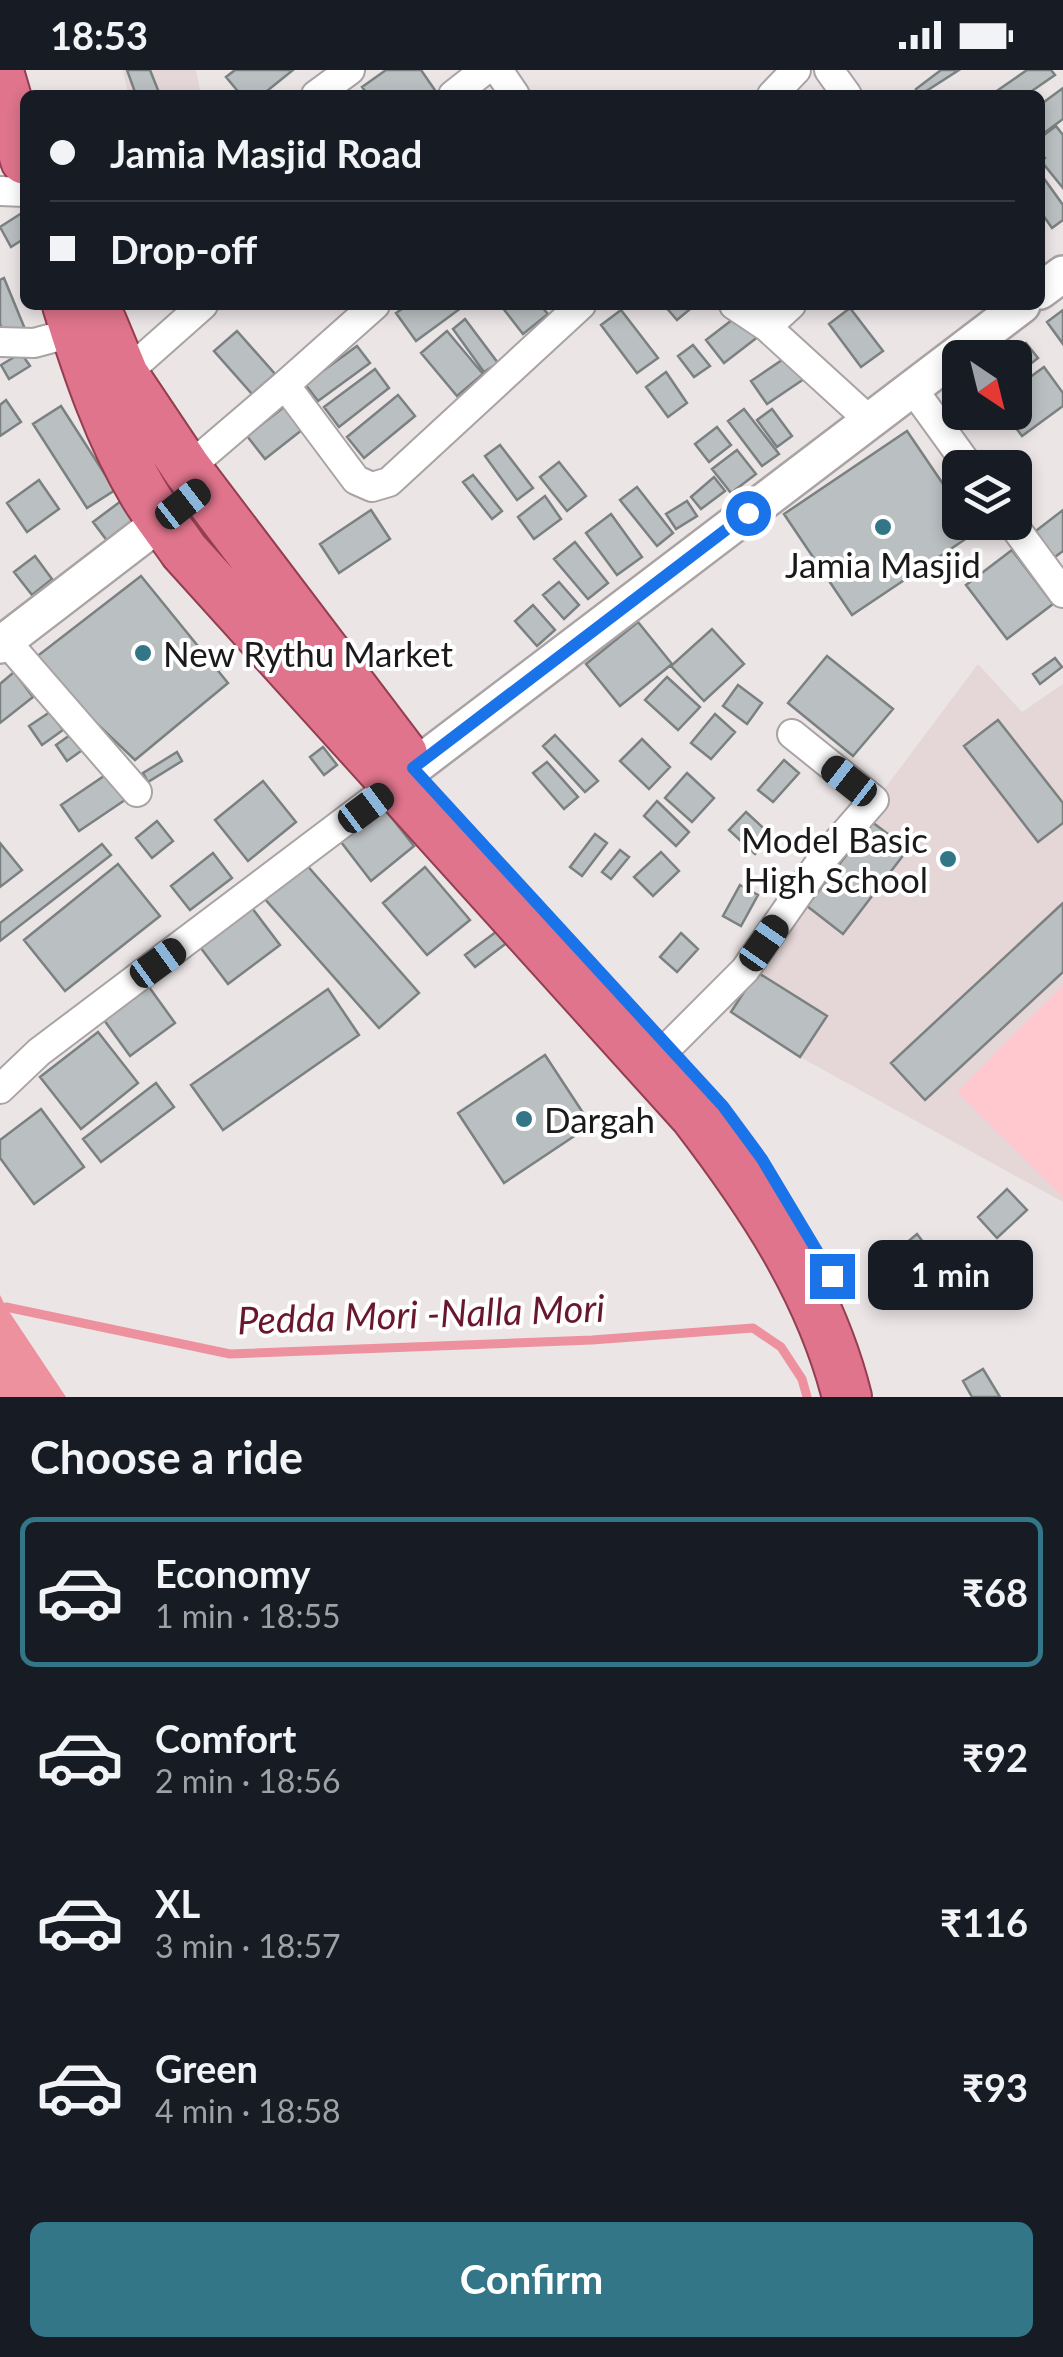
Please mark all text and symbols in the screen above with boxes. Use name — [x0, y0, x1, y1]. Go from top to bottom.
text: 18:53 — [50, 12, 148, 58]
text: Jamia Masjid Road — [110, 130, 422, 176]
text: Drop-off — [110, 226, 257, 272]
north arrow — [942, 340, 1032, 430]
map controls — [942, 340, 1032, 540]
button: layers — [942, 450, 1032, 540]
car — [150, 474, 216, 534]
route start — [726, 491, 771, 536]
marker: Jamia Masjid — [872, 516, 894, 538]
place label: Jamia Masjid — [785, 543, 981, 585]
place label: New Rythu Market — [163, 632, 453, 674]
marker: New Rythu Market — [132, 642, 154, 664]
car — [816, 751, 882, 811]
car — [333, 778, 399, 838]
place label: Model Basic High School — [741, 818, 928, 900]
marker: Model Basic High School — [937, 848, 959, 870]
car — [735, 910, 793, 976]
car — [125, 933, 191, 993]
place label: Dargah — [544, 1098, 655, 1140]
marker: Dargah — [513, 1108, 535, 1130]
callout: 1 min — [867, 1241, 1032, 1311]
route end — [810, 1254, 855, 1299]
text: 1 min — [911, 1255, 990, 1294]
water label: Pedda Mori -Nalla Mori — [236, 1284, 606, 1342]
text: Choose a ride — [30, 1430, 303, 1484]
icon: car — [35, 1547, 125, 1637]
text: Economy — [155, 1550, 310, 1596]
text: ₹68 — [962, 1569, 1028, 1615]
text: 1 min · 18:55 — [155, 1596, 341, 1635]
icon: car — [35, 1712, 125, 1802]
text: Comfort — [155, 1715, 296, 1761]
text: ₹92 — [962, 1734, 1028, 1780]
text: 2 min · 18:56 — [155, 1761, 341, 1800]
icon: car — [35, 1877, 125, 1967]
text: XL — [155, 1880, 200, 1926]
text: ₹116 — [940, 1899, 1028, 1945]
text: 3 min · 18:57 — [155, 1926, 341, 1965]
icon: car — [35, 2042, 125, 2132]
text: Green — [155, 2045, 258, 2091]
text: ₹93 — [962, 2064, 1028, 2110]
text: 4 min · 18:58 — [155, 2091, 341, 2130]
button: Confirm — [30, 2222, 1033, 2337]

